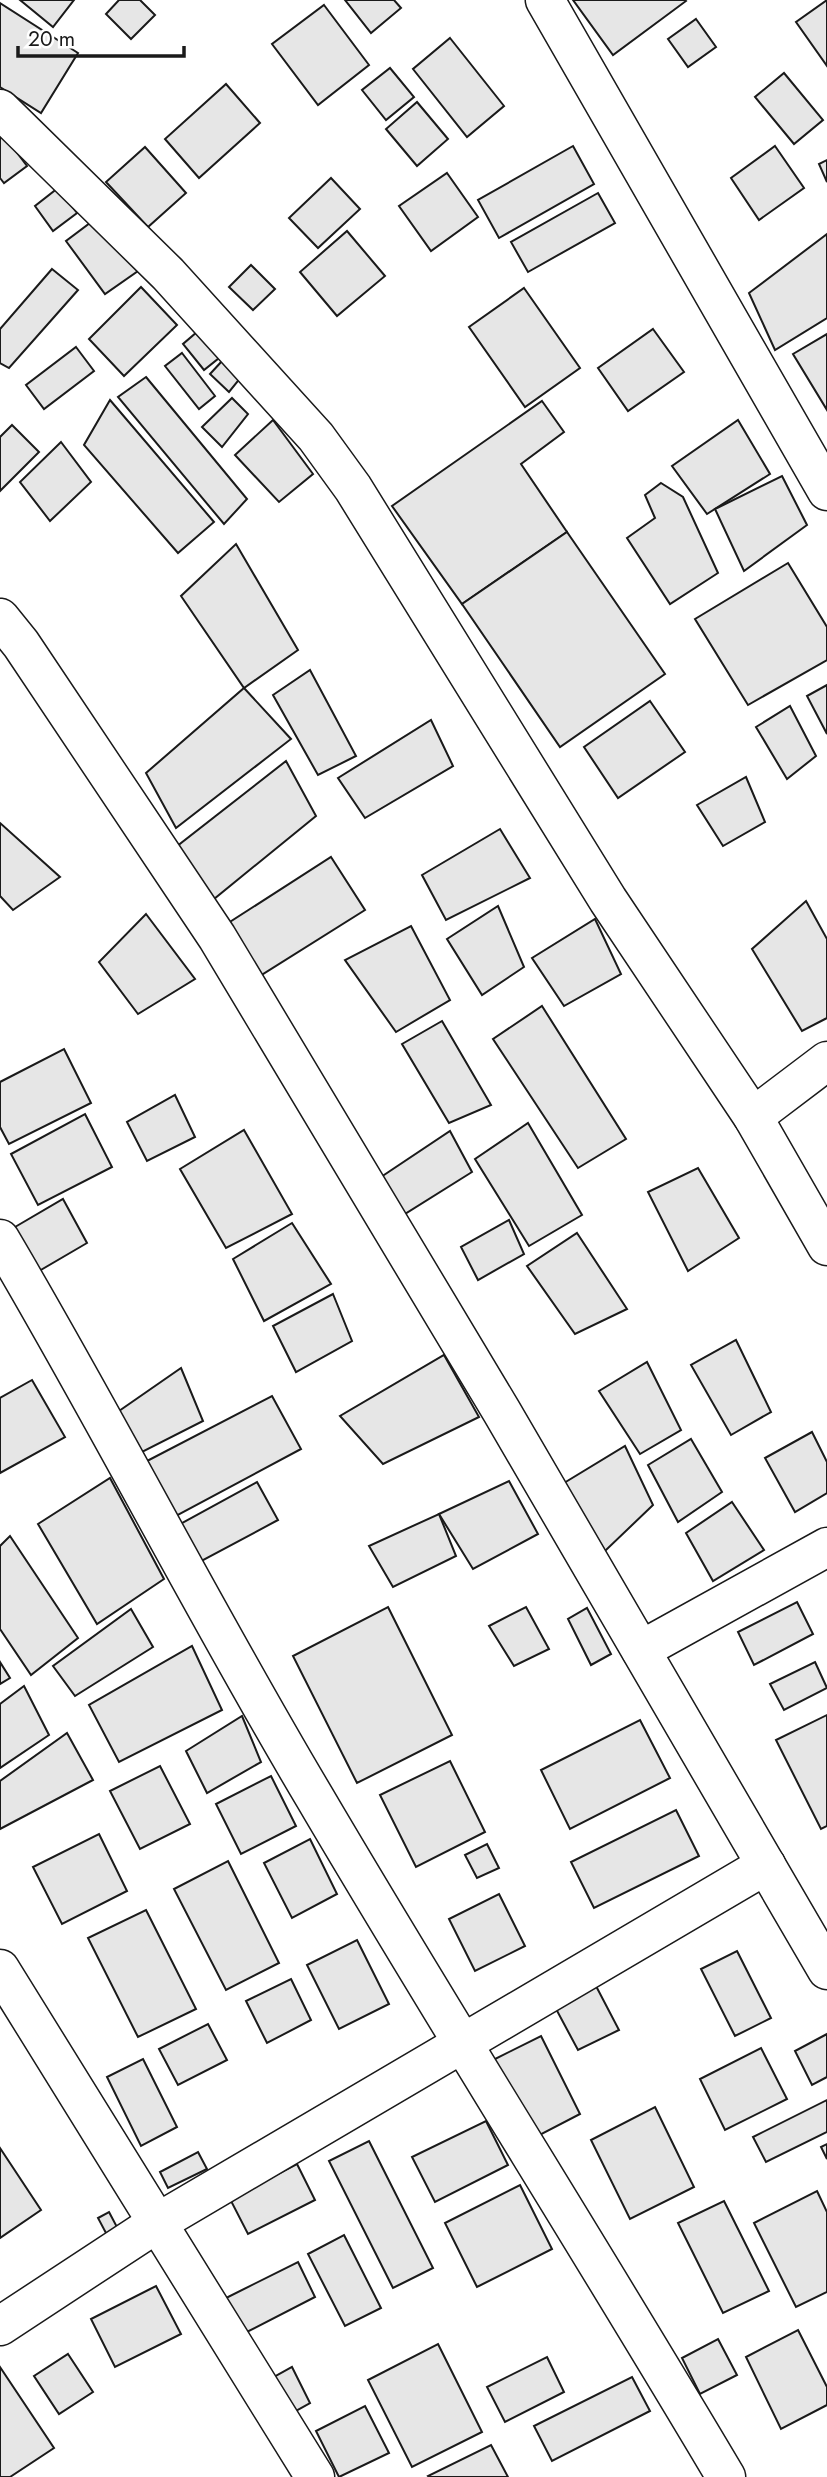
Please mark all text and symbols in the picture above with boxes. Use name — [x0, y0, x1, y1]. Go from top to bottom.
scale bar — [18, 14, 184, 58]
text: 20 m — [28, 24, 75, 54]

